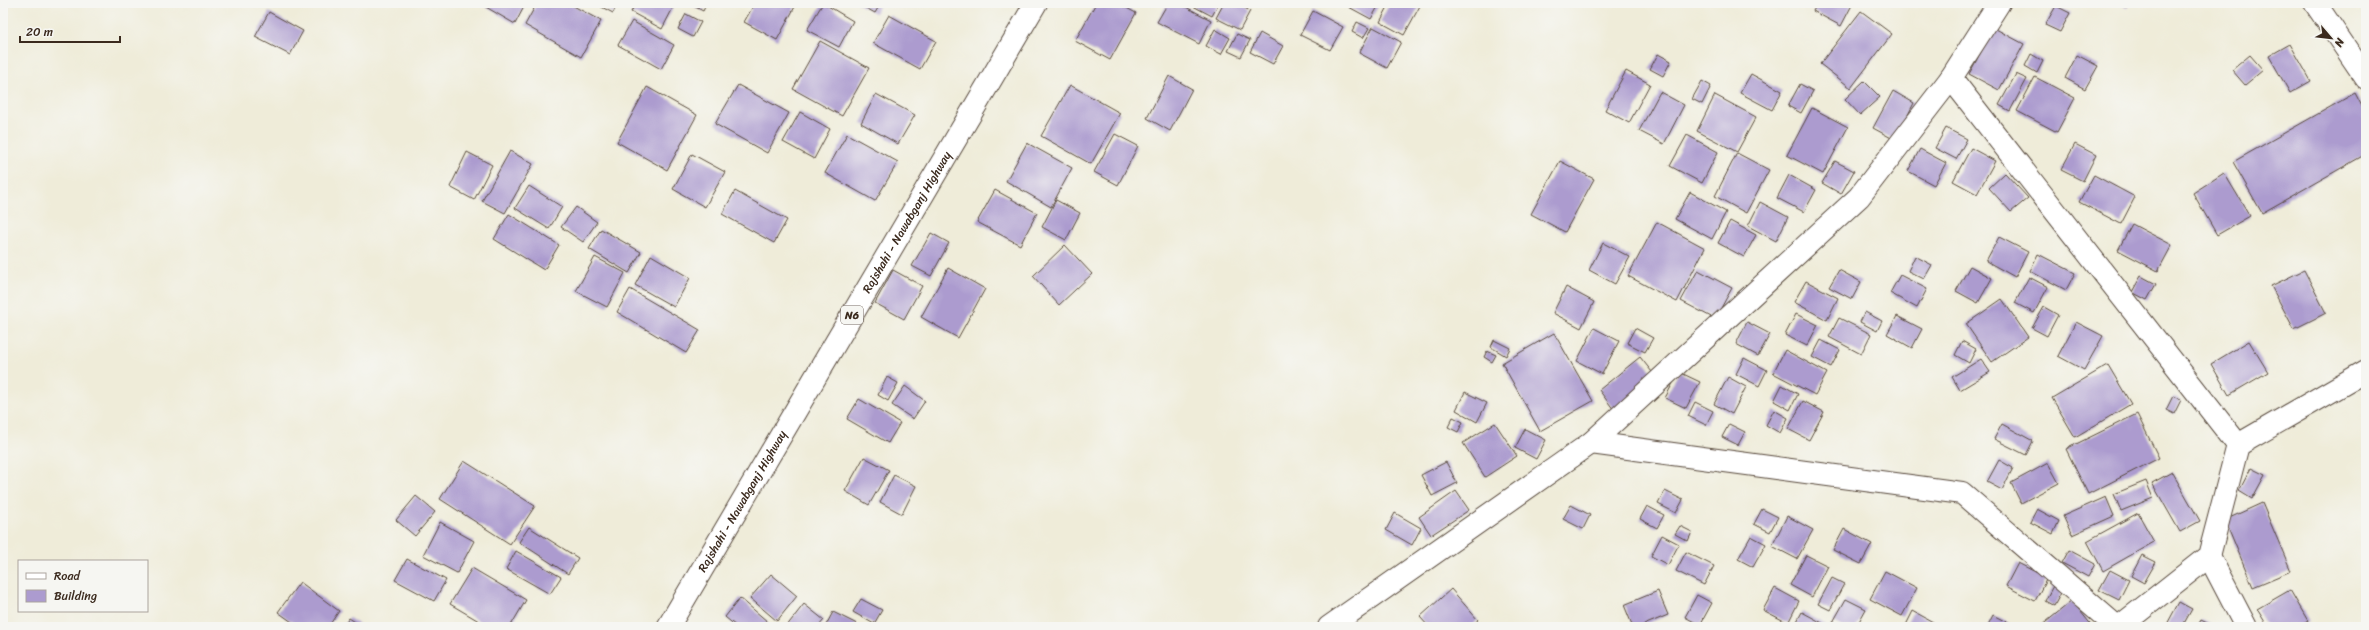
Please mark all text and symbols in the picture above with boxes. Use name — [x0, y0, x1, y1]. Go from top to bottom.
scale bar — [20, 18, 120, 44]
north arrow — [2311, 18, 2351, 58]
text: 20 m — [26, 21, 53, 43]
text: N — [2329, 34, 2350, 51]
street label: Rajshahi - Nawabganj Highway — [856, 146, 958, 297]
road number: N6 — [841, 306, 863, 324]
street label: Rajshahi - Nawabganj Highway — [692, 425, 793, 577]
legend — [18, 560, 148, 612]
text: Road — [54, 565, 81, 587]
text: Building — [54, 585, 97, 607]

